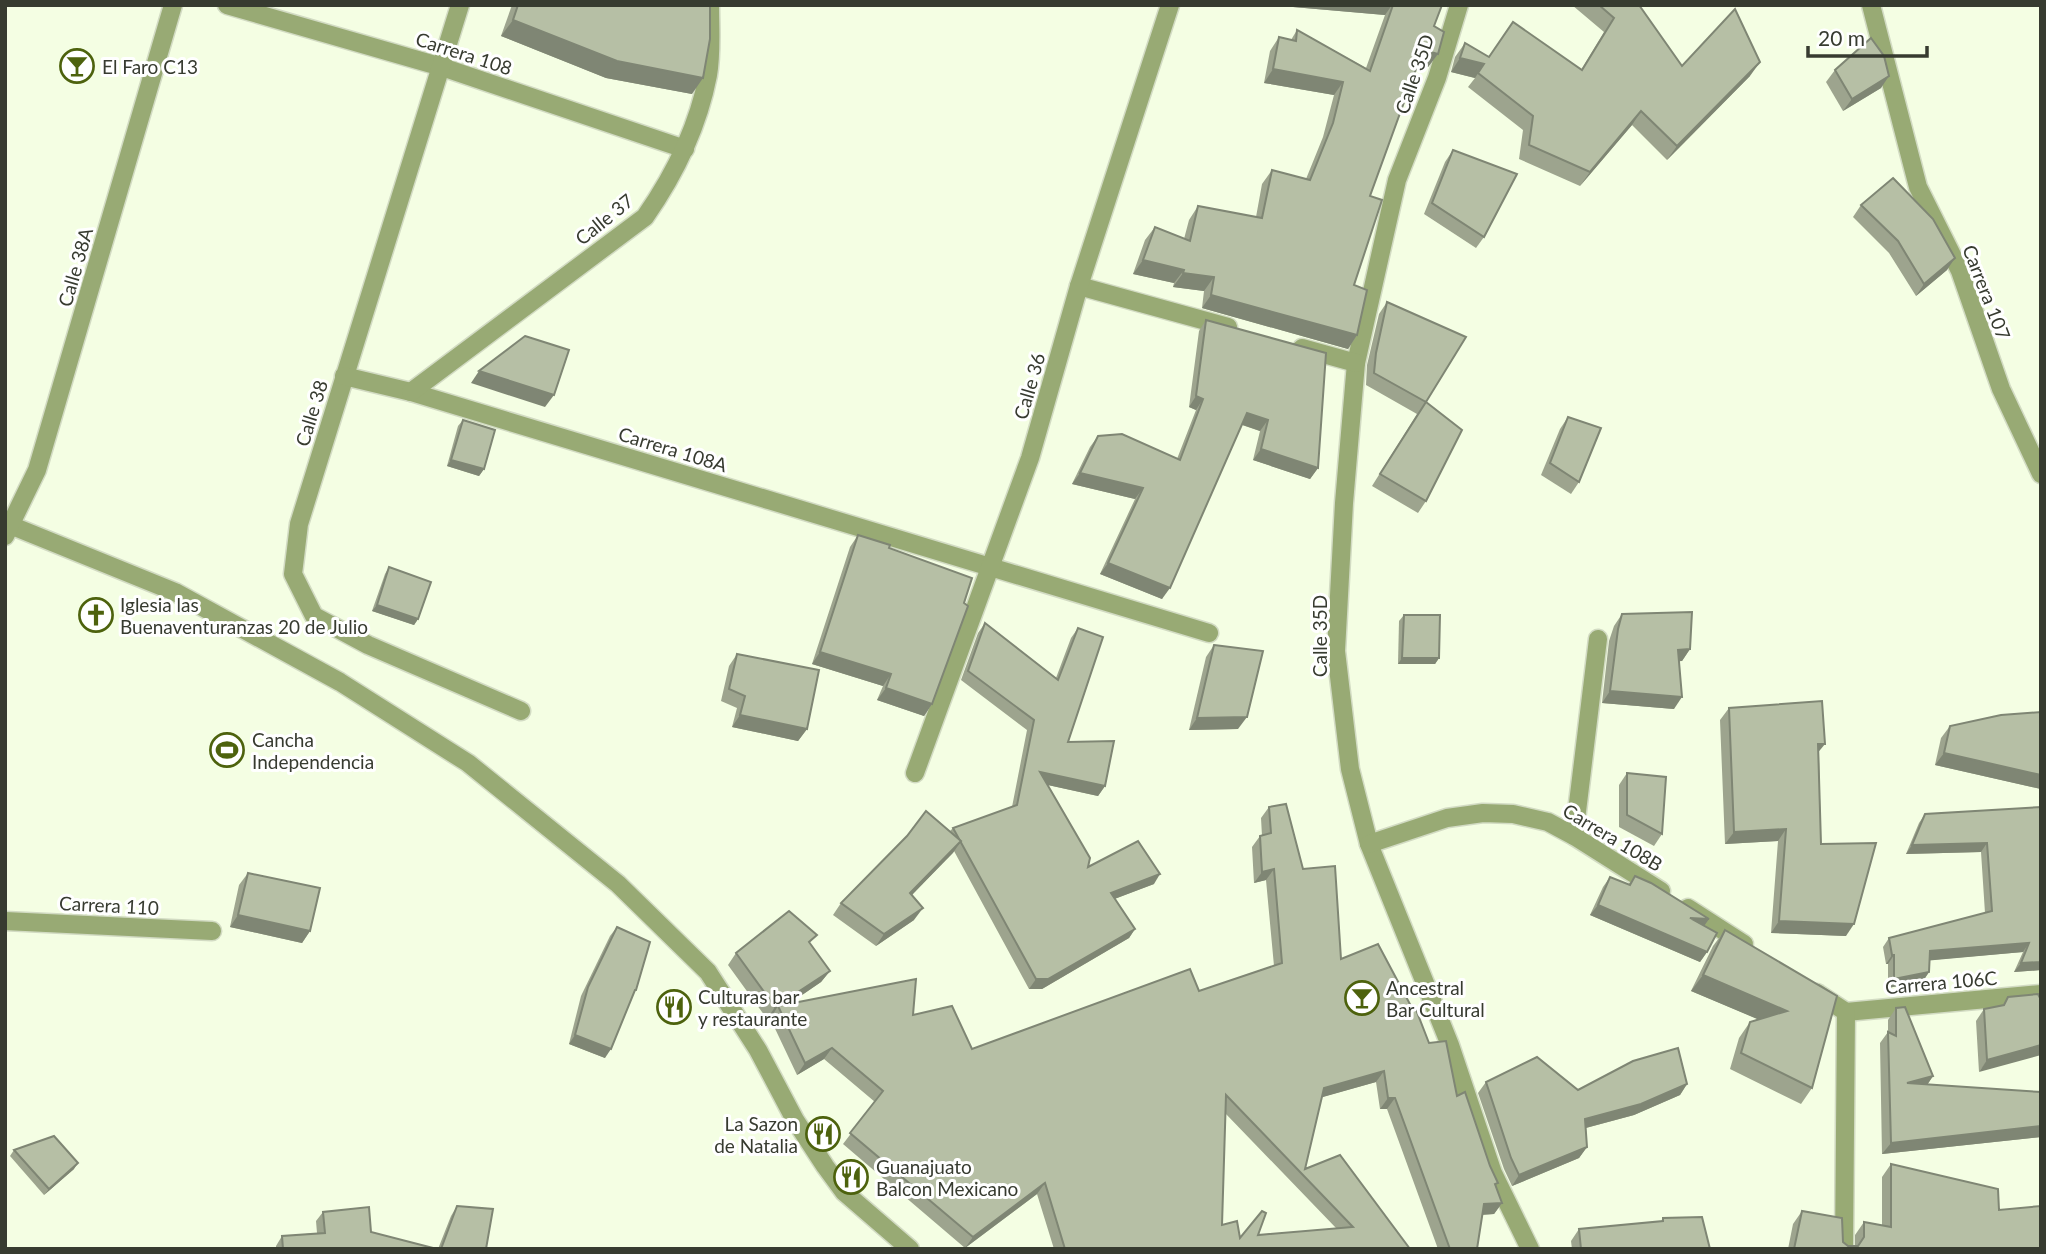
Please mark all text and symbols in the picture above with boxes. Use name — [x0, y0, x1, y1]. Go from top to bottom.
scale bar — [1808, 14, 1927, 58]
text: 20 m — [1818, 25, 1865, 50]
street label: Carrera 108 — [413, 27, 515, 79]
street label: Calle 35D — [1390, 31, 1438, 117]
bar icon: El Faro C13 — [58, 47, 96, 85]
place label: El Faro C13 — [102, 55, 198, 78]
street label: Calle 37 — [570, 189, 638, 249]
street label: Calle 38A — [53, 225, 97, 309]
street label: Carrera 107 — [1958, 241, 2016, 343]
street label: Calle 36 — [1009, 350, 1049, 422]
street label: Calle 38 — [290, 377, 332, 449]
street label: Carrera 108A — [616, 422, 730, 476]
place label: Iglesia las Buenaventuranzas 20 de Julio — [120, 593, 368, 638]
street label: Calle 35D — [1308, 595, 1331, 677]
church icon: Iglesia las Buenaventuranzas 20 de Julio — [77, 596, 115, 634]
place label: Cancha Independencia — [252, 728, 374, 773]
sports icon: Cancha Independencia — [208, 731, 246, 769]
street label: Carrera 108B — [1559, 798, 1667, 876]
street label: Carrera 110 — [59, 891, 159, 919]
street label: Carrera 106C — [1884, 966, 1998, 998]
place label: Ancestral Bar Cultural — [1386, 976, 1485, 1021]
bar icon: Ancestral Bar Cultural — [1343, 979, 1381, 1017]
place label: Culturas bar y restaurante — [698, 985, 807, 1030]
restaurant icon: Culturas bar y restaurante — [655, 988, 693, 1026]
place label: La Sazon de Natalia — [714, 1112, 798, 1157]
restaurant icon: La Sazon de Natalia — [804, 1115, 842, 1153]
place label: Guanajuato Balcon Mexicano — [876, 1155, 1018, 1200]
restaurant icon: Guanajuato Balcon Mexicano — [832, 1158, 870, 1196]

